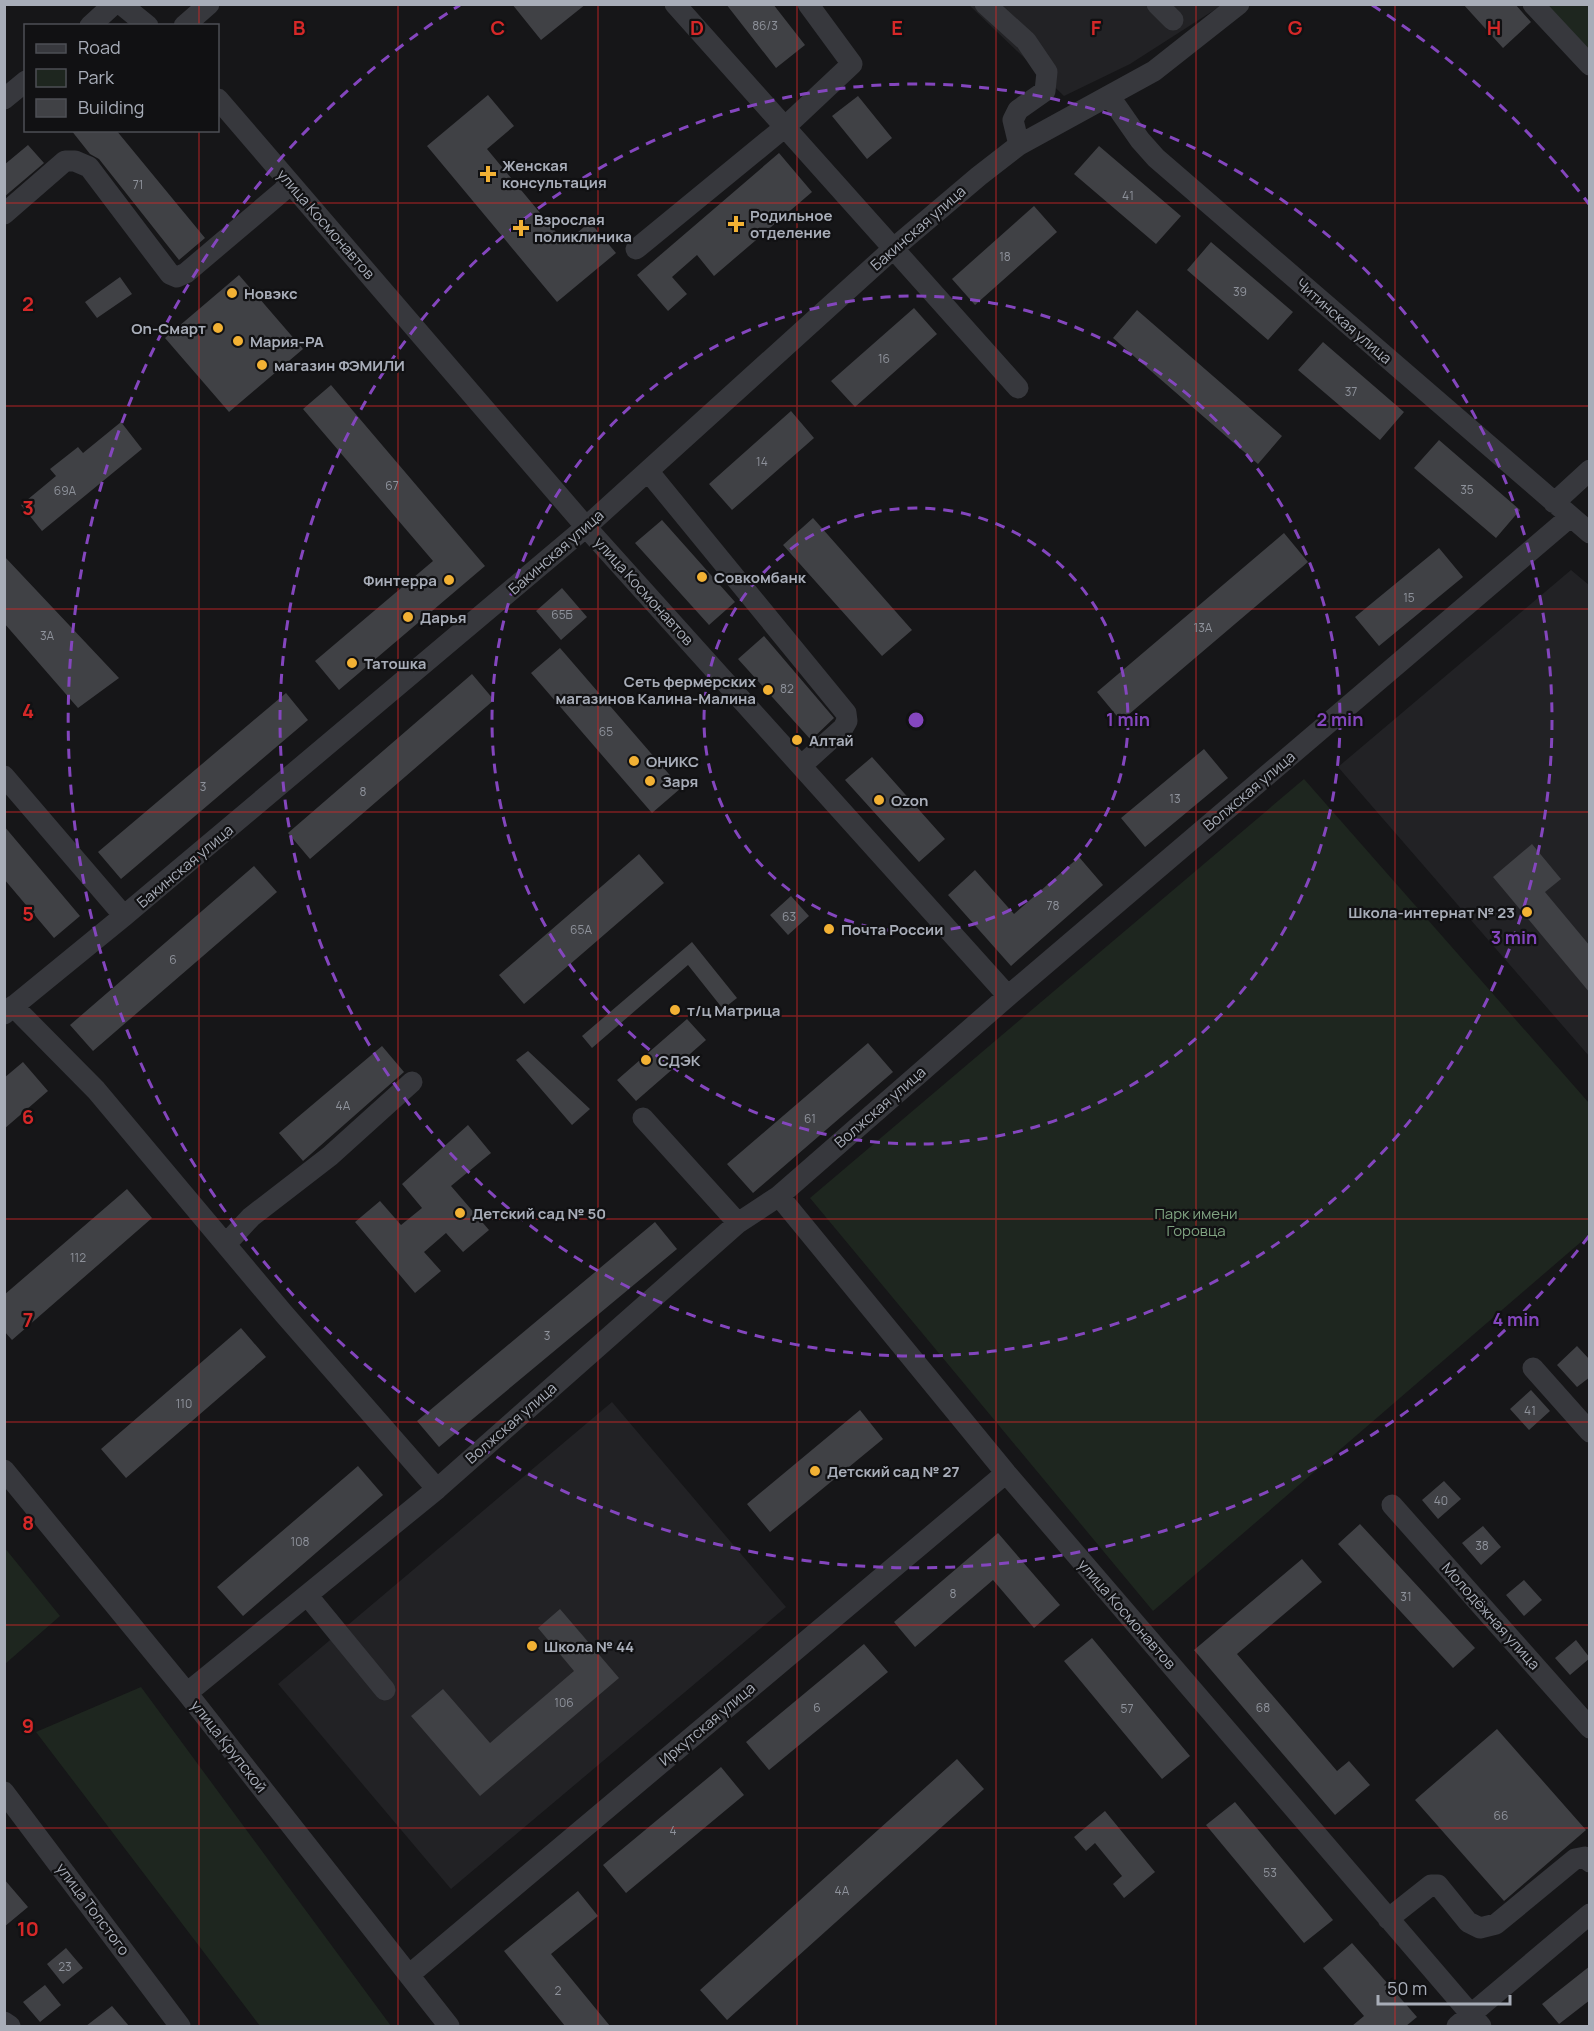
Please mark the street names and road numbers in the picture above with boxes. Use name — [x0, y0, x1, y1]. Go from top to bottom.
street label: улица Космонавтов — [272, 164, 380, 284]
street label: Бакинская улица — [866, 181, 970, 275]
street label: Читинская улица — [1291, 273, 1397, 369]
street label: Бакинская улица — [504, 505, 608, 599]
street label: улица Космонавтов — [589, 532, 699, 650]
street label: Волжская улица — [1198, 746, 1300, 836]
street label: Бакинская улица — [132, 819, 238, 913]
street label: Волжская улица — [830, 1061, 930, 1153]
street label: Волжская улица — [461, 1377, 561, 1469]
street label: улица Космонавтов — [1073, 1554, 1181, 1674]
street label: Молодёжная улица — [1437, 1558, 1545, 1674]
street label: Иркутская улица — [654, 1677, 760, 1771]
street label: улица Крупской — [186, 1695, 272, 1797]
street label: улица Толстого — [51, 1858, 135, 1960]

